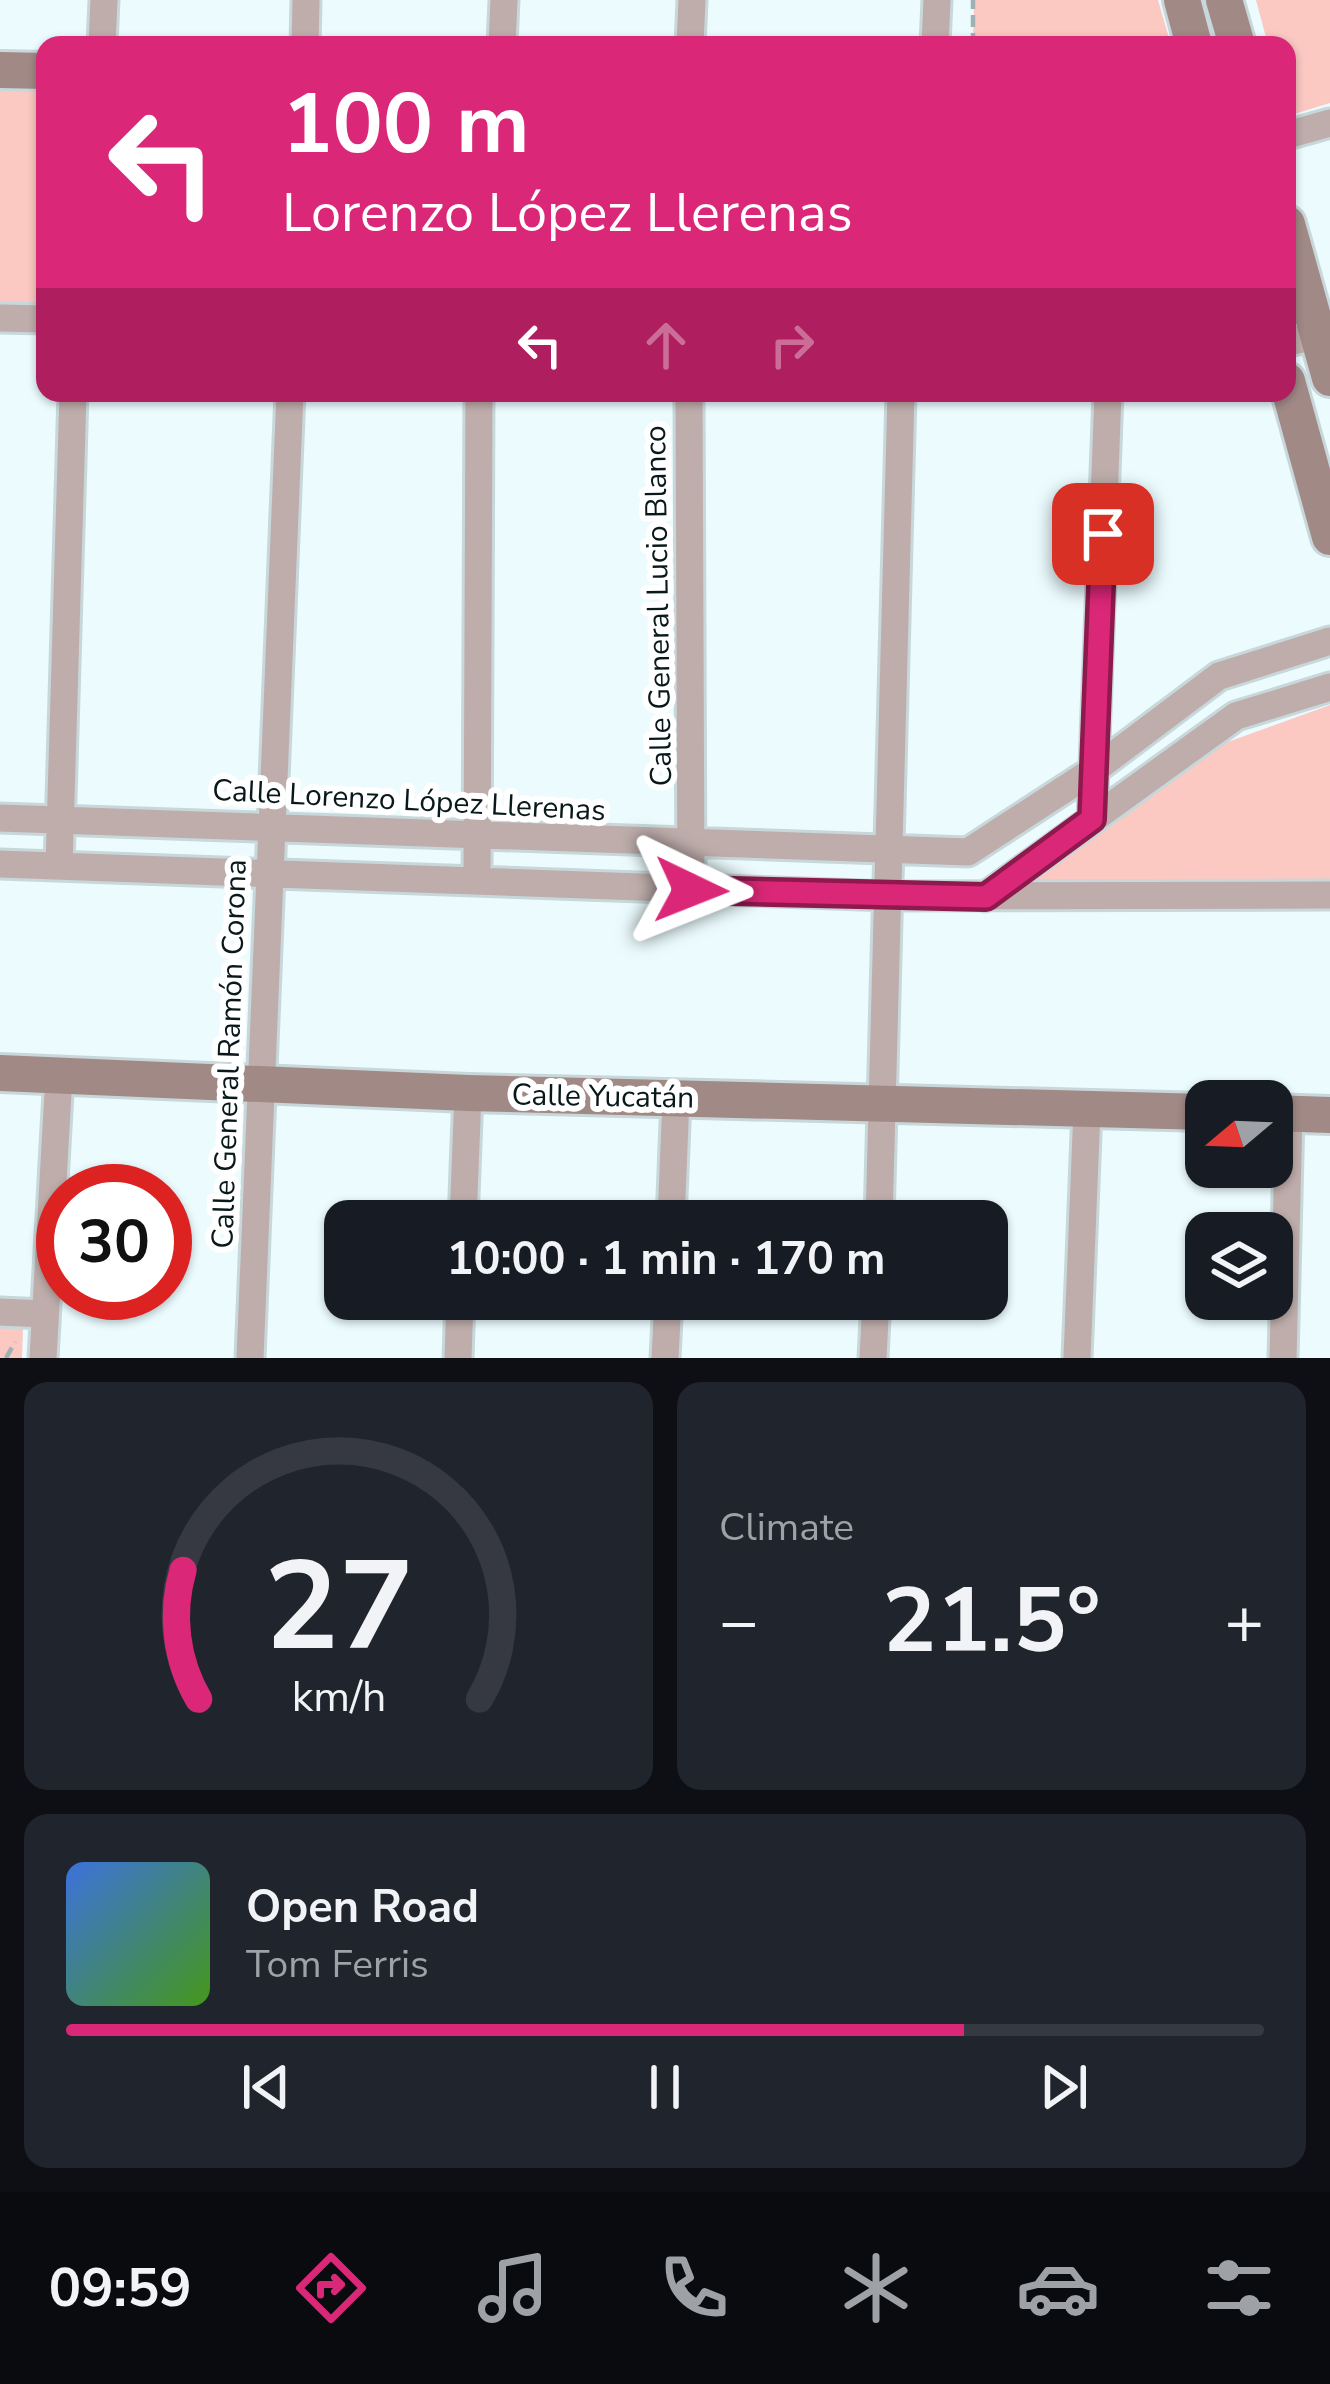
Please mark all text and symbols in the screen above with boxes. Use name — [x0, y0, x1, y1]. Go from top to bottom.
text: 100 m — [282, 67, 530, 182]
icon: left — [84, 84, 240, 240]
text: Lorenzo López Llerenas — [282, 176, 853, 250]
icon: left — [507, 312, 573, 378]
icon: ahead — [633, 312, 699, 378]
icon: right — [759, 312, 825, 378]
street label: Calle General Lucio Blanco — [635, 425, 682, 787]
pin — [1052, 483, 1154, 585]
icon: arrive — [1070, 501, 1136, 567]
street label: Calle Lorenzo López Llerenas — [211, 770, 607, 831]
position arrow — [628, 827, 754, 953]
street label: Calle General Ramón Corona — [202, 859, 257, 1249]
street label: Calle Yucatán — [511, 1074, 695, 1119]
north arrow — [1185, 1080, 1293, 1188]
map controls — [1185, 1080, 1293, 1320]
speed limit sign: 30 — [36, 1164, 192, 1320]
button: layers — [1185, 1212, 1293, 1320]
text: 10:00 · 1 min · 170 m — [446, 1229, 886, 1290]
text: Climate — [719, 1501, 854, 1554]
text: 27 — [264, 1522, 413, 1692]
text: 21.5° — [882, 1560, 1101, 1683]
text: − — [719, 1577, 759, 1667]
text: + — [1224, 1577, 1264, 1667]
text: km/h — [291, 1668, 386, 1726]
text: Open Road — [246, 1877, 479, 1938]
text: Tom Ferris — [246, 1938, 429, 1991]
icon: previous — [233, 2054, 299, 2120]
icon: pause — [632, 2054, 698, 2120]
icon: next — [1031, 2054, 1097, 2120]
icon: directions — [289, 2246, 373, 2330]
icon: music — [471, 2246, 555, 2330]
icon: phone — [652, 2246, 736, 2330]
icon: climate — [834, 2246, 918, 2330]
icon: car — [1016, 2246, 1100, 2330]
icon: filters — [1197, 2246, 1281, 2330]
text: 09:59 — [49, 2251, 192, 2325]

